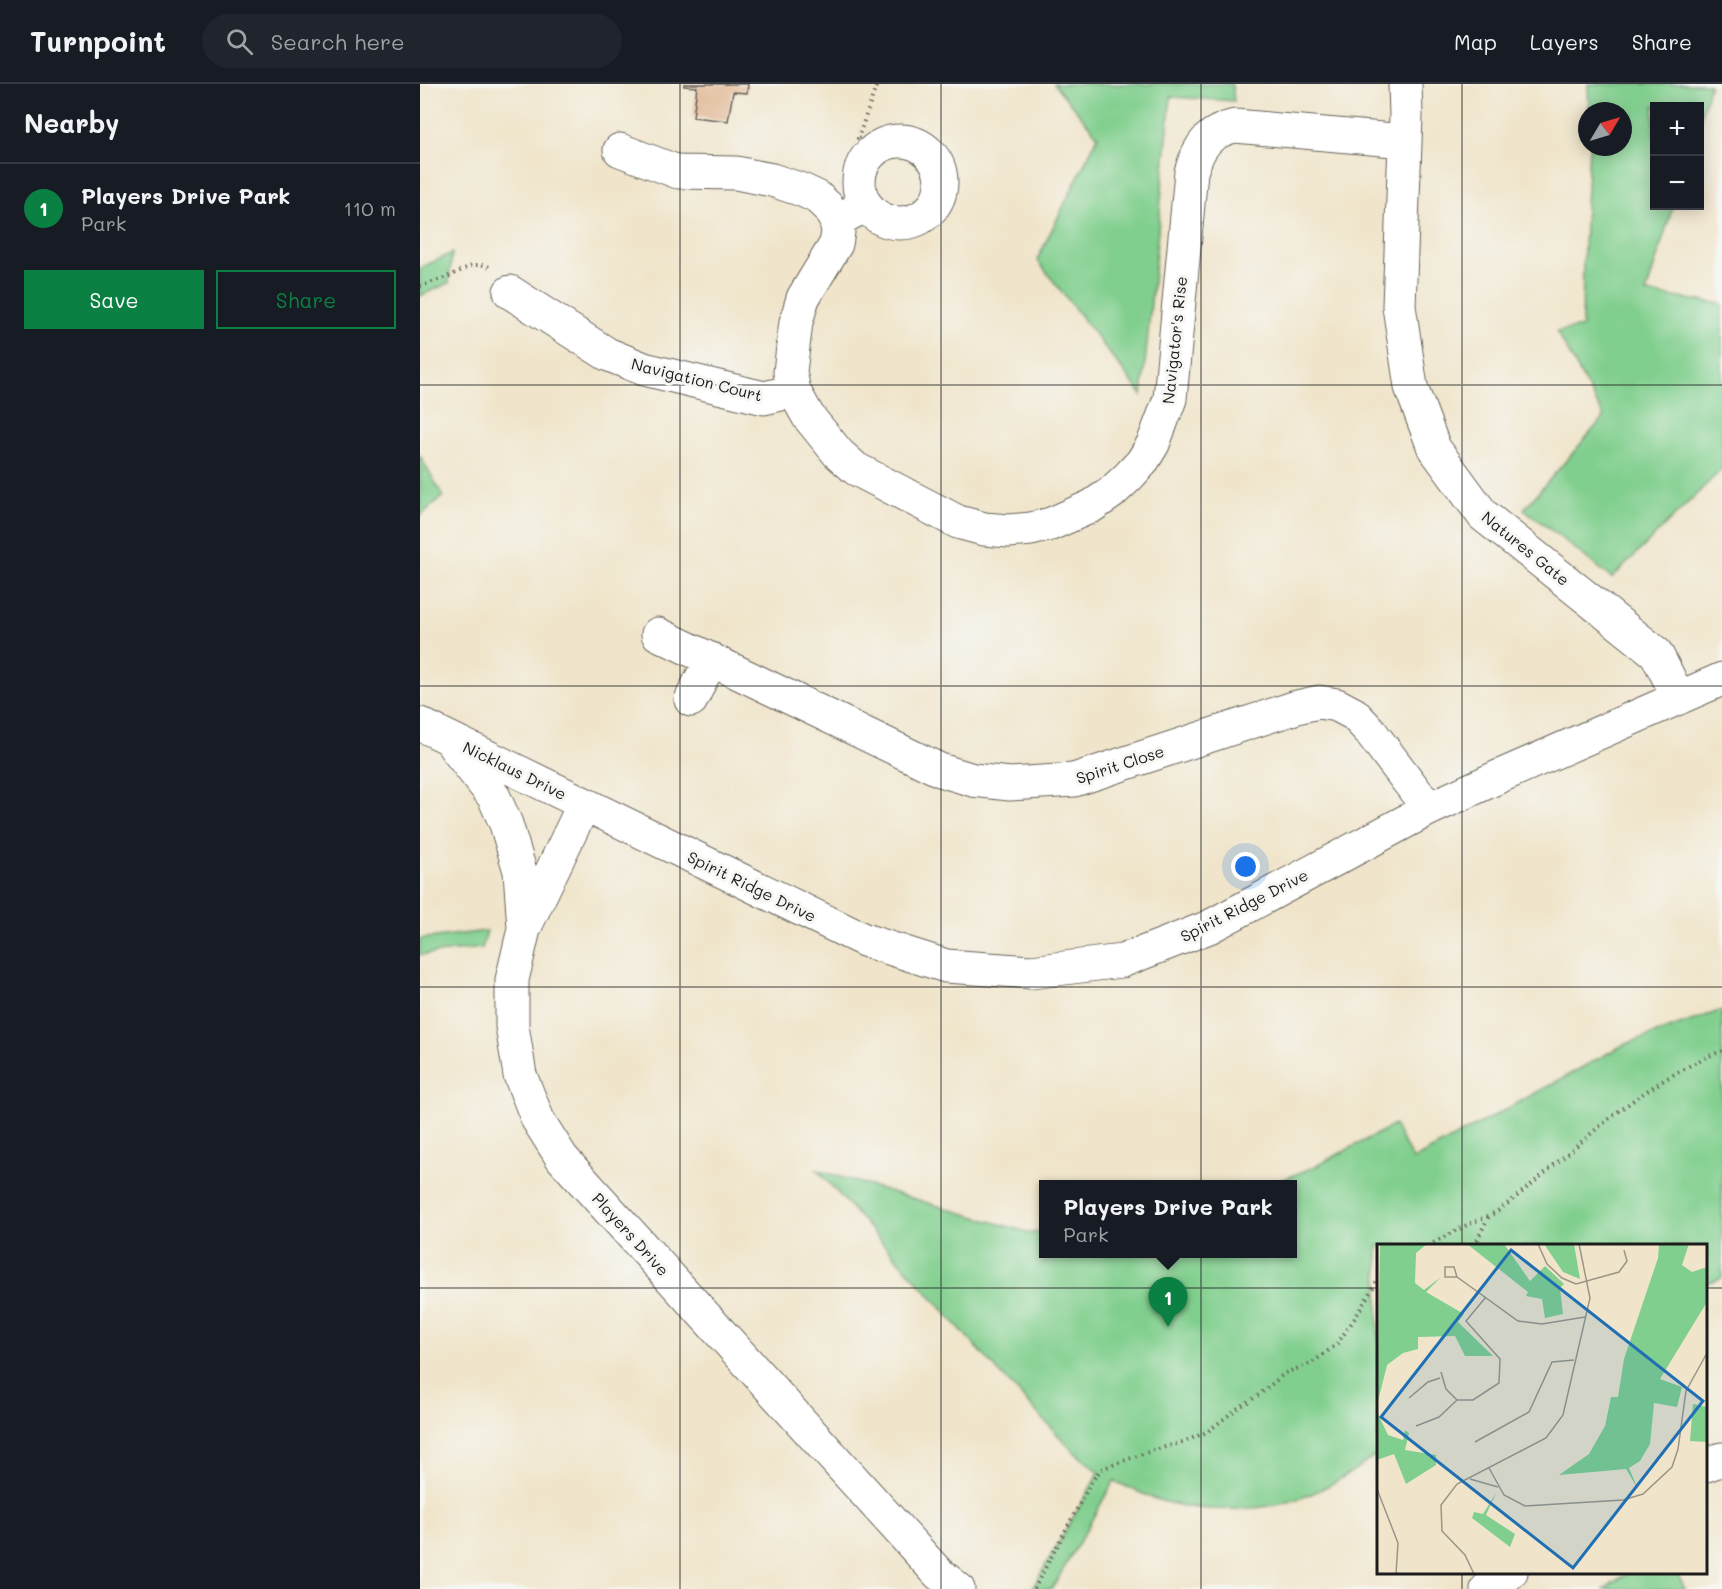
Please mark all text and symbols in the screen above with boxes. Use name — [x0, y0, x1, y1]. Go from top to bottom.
search box — [202, 14, 622, 68]
text: Turnpoint — [30, 23, 166, 59]
icon: search — [223, 25, 256, 58]
text: Search here — [271, 27, 405, 56]
text: Map — [1454, 28, 1497, 55]
text: Layers — [1530, 28, 1599, 55]
text: Share — [1632, 28, 1692, 55]
north arrow — [1578, 102, 1632, 156]
map controls — [1650, 102, 1704, 210]
button: + — [1650, 102, 1704, 156]
text: Nearby — [24, 106, 119, 140]
button: − — [1650, 156, 1704, 210]
text: Players Drive Park — [81, 181, 290, 210]
text: 1 — [39, 195, 48, 221]
text: 110 m — [343, 195, 396, 221]
text: Park — [81, 210, 126, 236]
button: Save — [24, 270, 204, 329]
button: Share — [216, 270, 396, 329]
street label: Navigator's Rise — [1157, 275, 1191, 405]
street label: Navigation Court — [629, 353, 765, 405]
street label: Natures Gate — [1478, 506, 1574, 590]
street label: Nicklaus Drive — [460, 736, 570, 804]
street label: Spirit Close — [1073, 740, 1167, 788]
street label: Spirit Ridge Drive — [684, 846, 820, 926]
your location — [1231, 852, 1260, 881]
street label: Spirit Ridge Drive — [1177, 864, 1311, 946]
popup — [1039, 1180, 1297, 1258]
street label: Players Drive — [588, 1188, 674, 1280]
text: Players Drive Park — [1063, 1192, 1273, 1221]
text: Park — [1063, 1221, 1109, 1247]
inset map — [1377, 1244, 1707, 1574]
pin: 1 — [1148, 1278, 1188, 1327]

